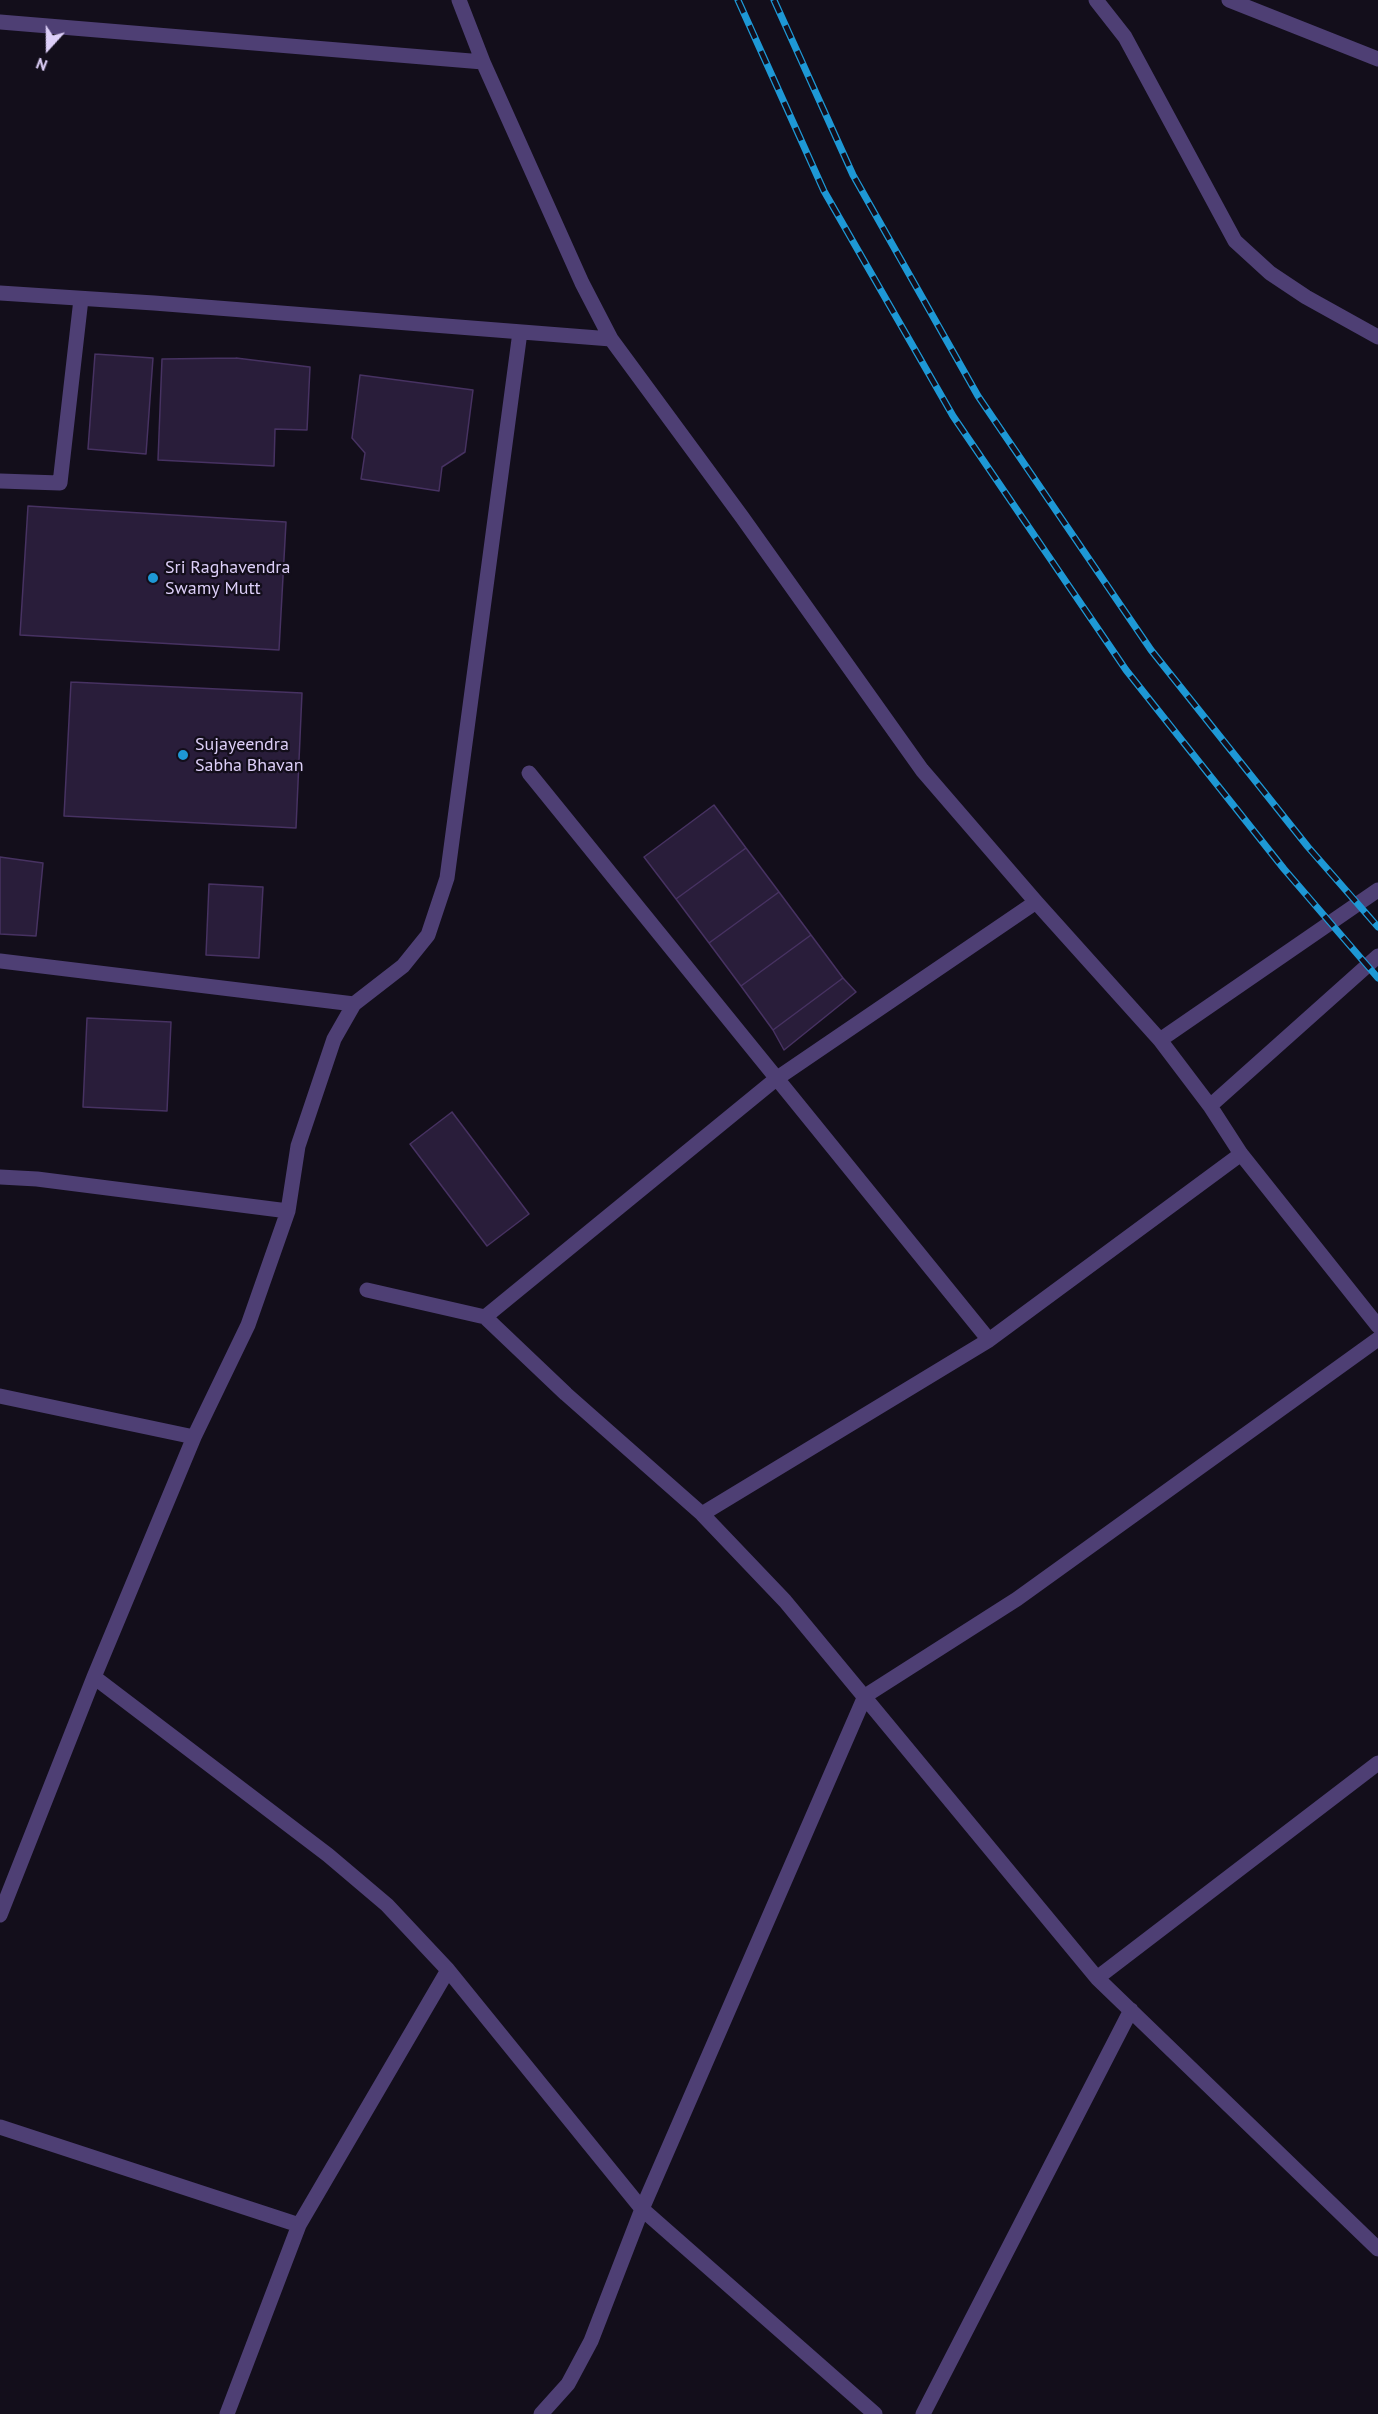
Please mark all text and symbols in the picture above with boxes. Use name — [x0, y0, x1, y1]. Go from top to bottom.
north arrow — [18, 18, 78, 78]
text: N — [33, 54, 50, 76]
place label: Sri Raghavendra Swamy Mutt — [165, 557, 290, 600]
marker: Sri Raghavendra Swamy Mutt — [146, 571, 160, 585]
place label: Sujayeendra Sabha Bhavan — [195, 734, 304, 777]
marker: Sujayeendra Sabha Bhavan — [176, 748, 190, 762]

